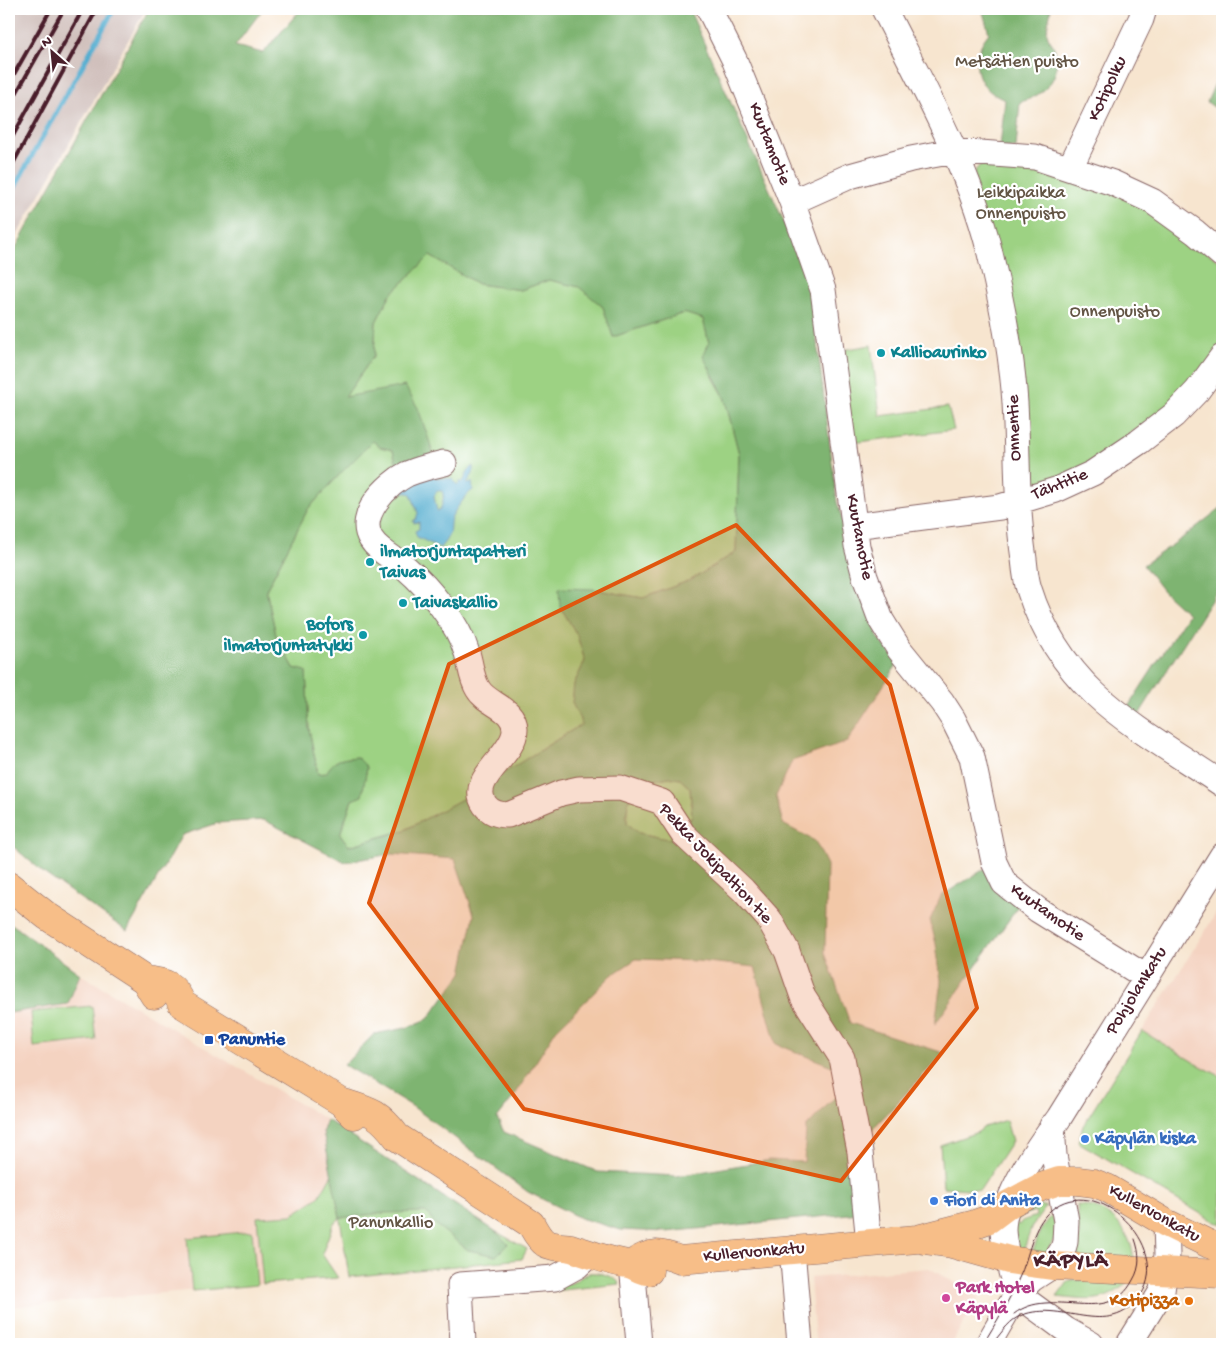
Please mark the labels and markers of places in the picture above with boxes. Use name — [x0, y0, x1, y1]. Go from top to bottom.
place label: Kallioaurinko — [890, 343, 987, 364]
marker: Kallioaurinko — [875, 347, 887, 359]
place label: ilmatorjuntapatteri Taivas — [378, 542, 526, 584]
marker: ilmatorjuntapatteri Taivas — [364, 556, 376, 568]
place label: Taivaskallio — [411, 593, 498, 614]
marker: Taivaskallio — [397, 597, 409, 609]
place label: Bofors ilmatorjuntatykki — [224, 615, 354, 657]
marker: Bofors ilmatorjuntatykki — [357, 629, 369, 641]
place label: Panuntie — [218, 1030, 286, 1051]
marker: Panuntie — [203, 1034, 215, 1046]
place label: Käpylän kiska — [1094, 1129, 1197, 1150]
marker: Käpylän kiska — [1079, 1133, 1091, 1145]
place label: Fiori di Anita — [943, 1191, 1041, 1212]
marker: Fiori di Anita — [928, 1195, 940, 1207]
place label: Park Hotel Käpylä — [955, 1278, 1035, 1320]
place label: Kotipizza — [1109, 1291, 1180, 1312]
marker: Park Hotel Käpylä — [940, 1292, 952, 1304]
marker: Kotipizza — [1183, 1295, 1195, 1307]

